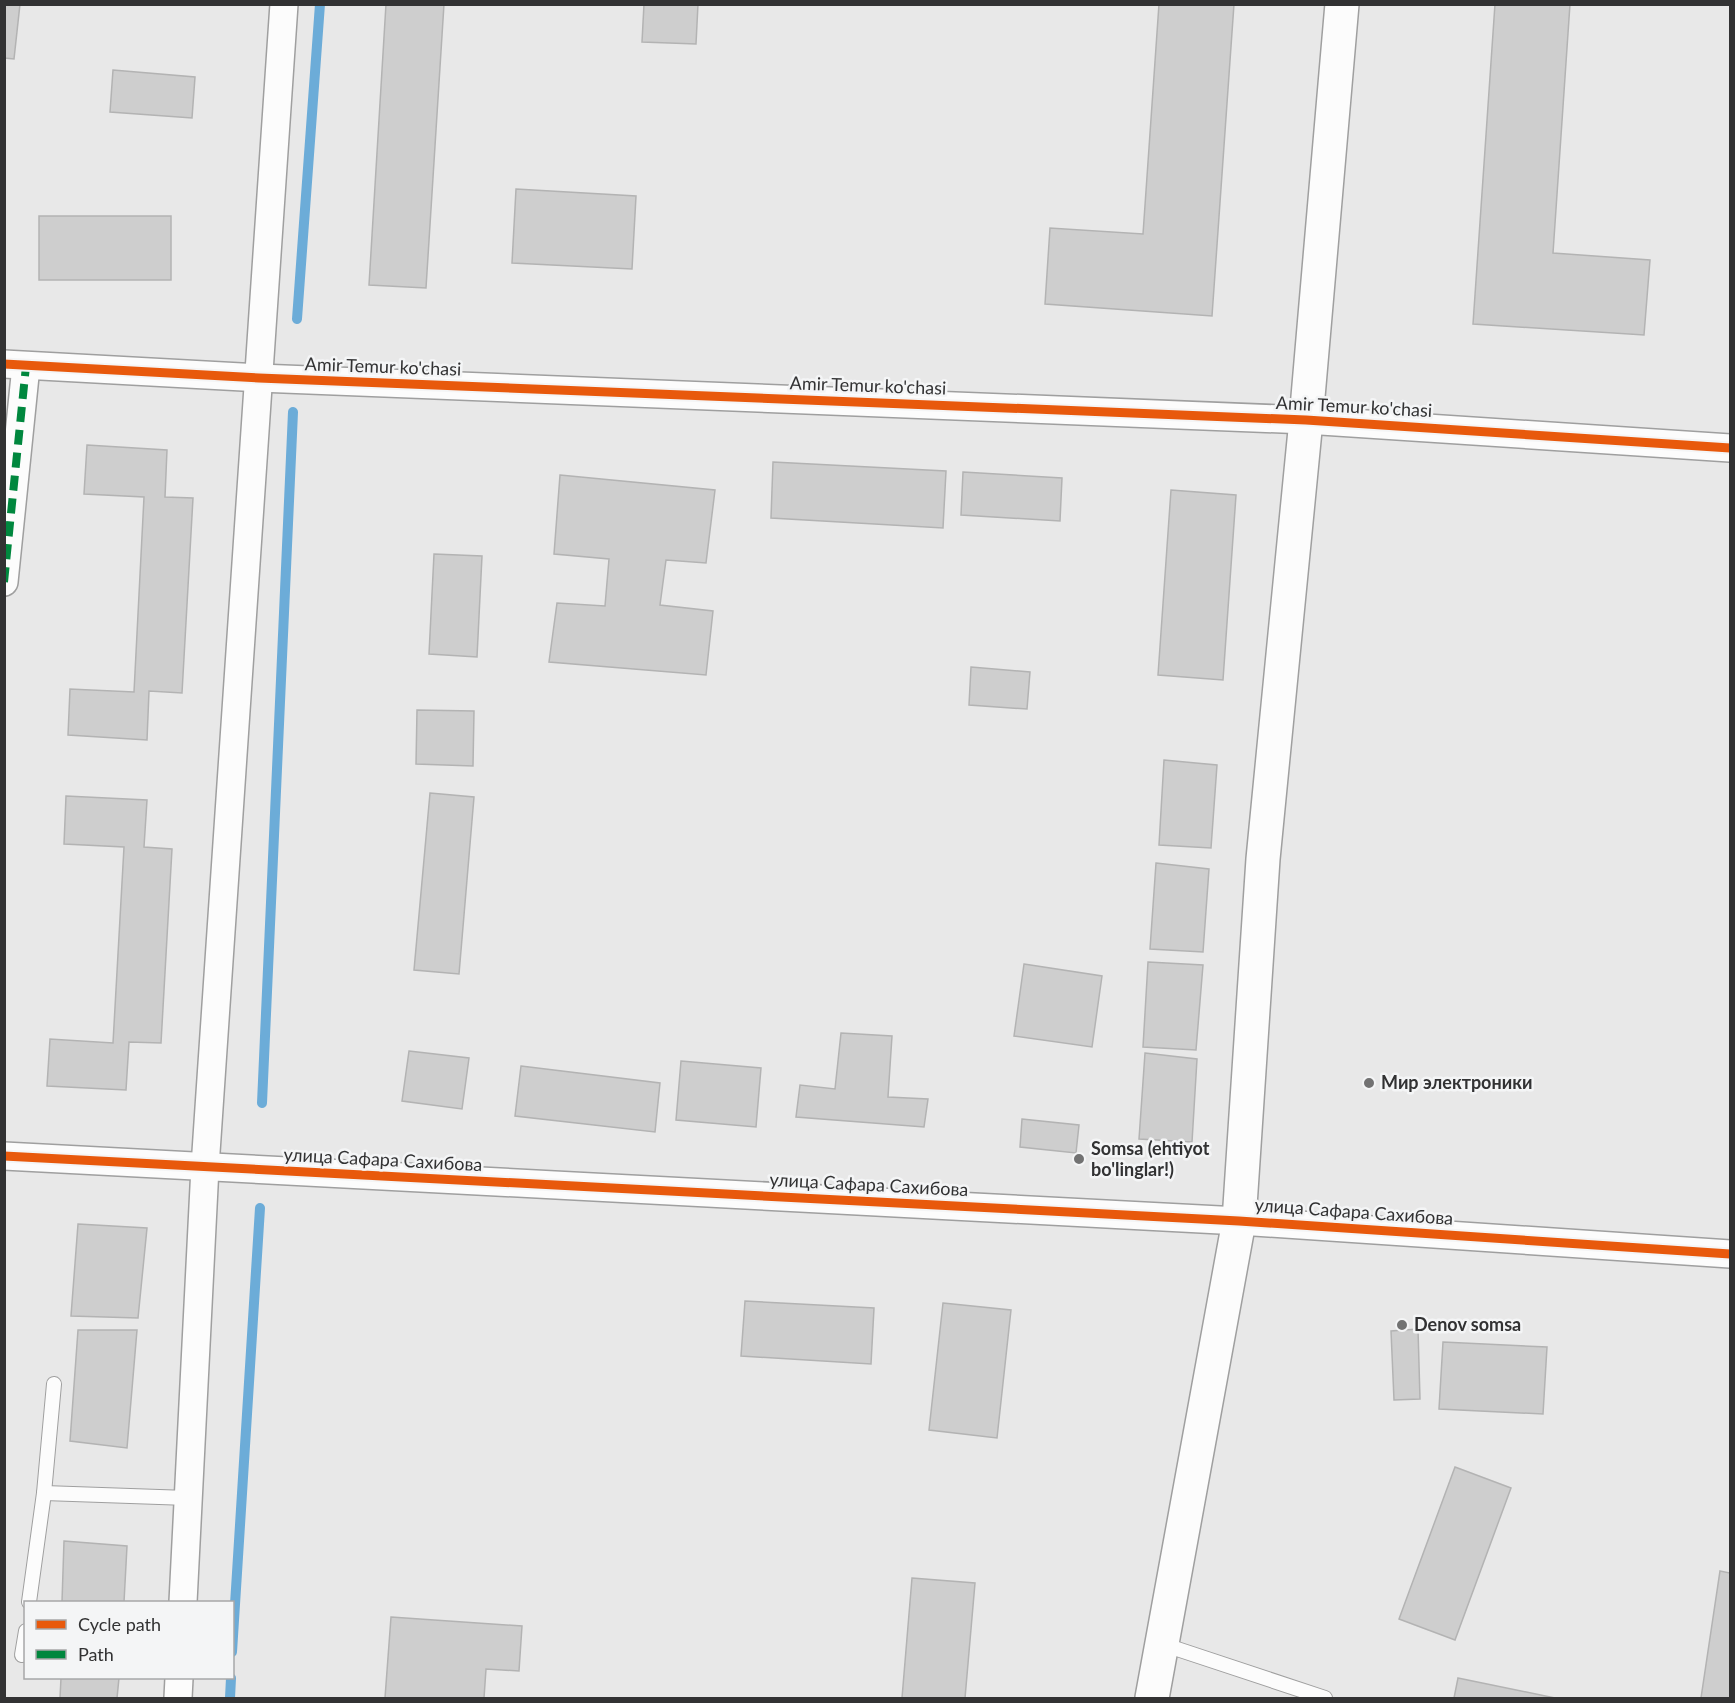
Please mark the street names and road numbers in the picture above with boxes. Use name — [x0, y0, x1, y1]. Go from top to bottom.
street label: Amir Temur ko'chasi — [304, 352, 462, 380]
street label: Amir Temur ko'chasi — [789, 371, 947, 399]
street label: Amir Temur ko'chasi — [1275, 391, 1433, 421]
street label: улица Сафара Сахибова — [283, 1143, 483, 1175]
street label: улица Сафара Сахибова — [769, 1168, 969, 1200]
street label: улица Сафара Сахибова — [1254, 1193, 1454, 1229]

